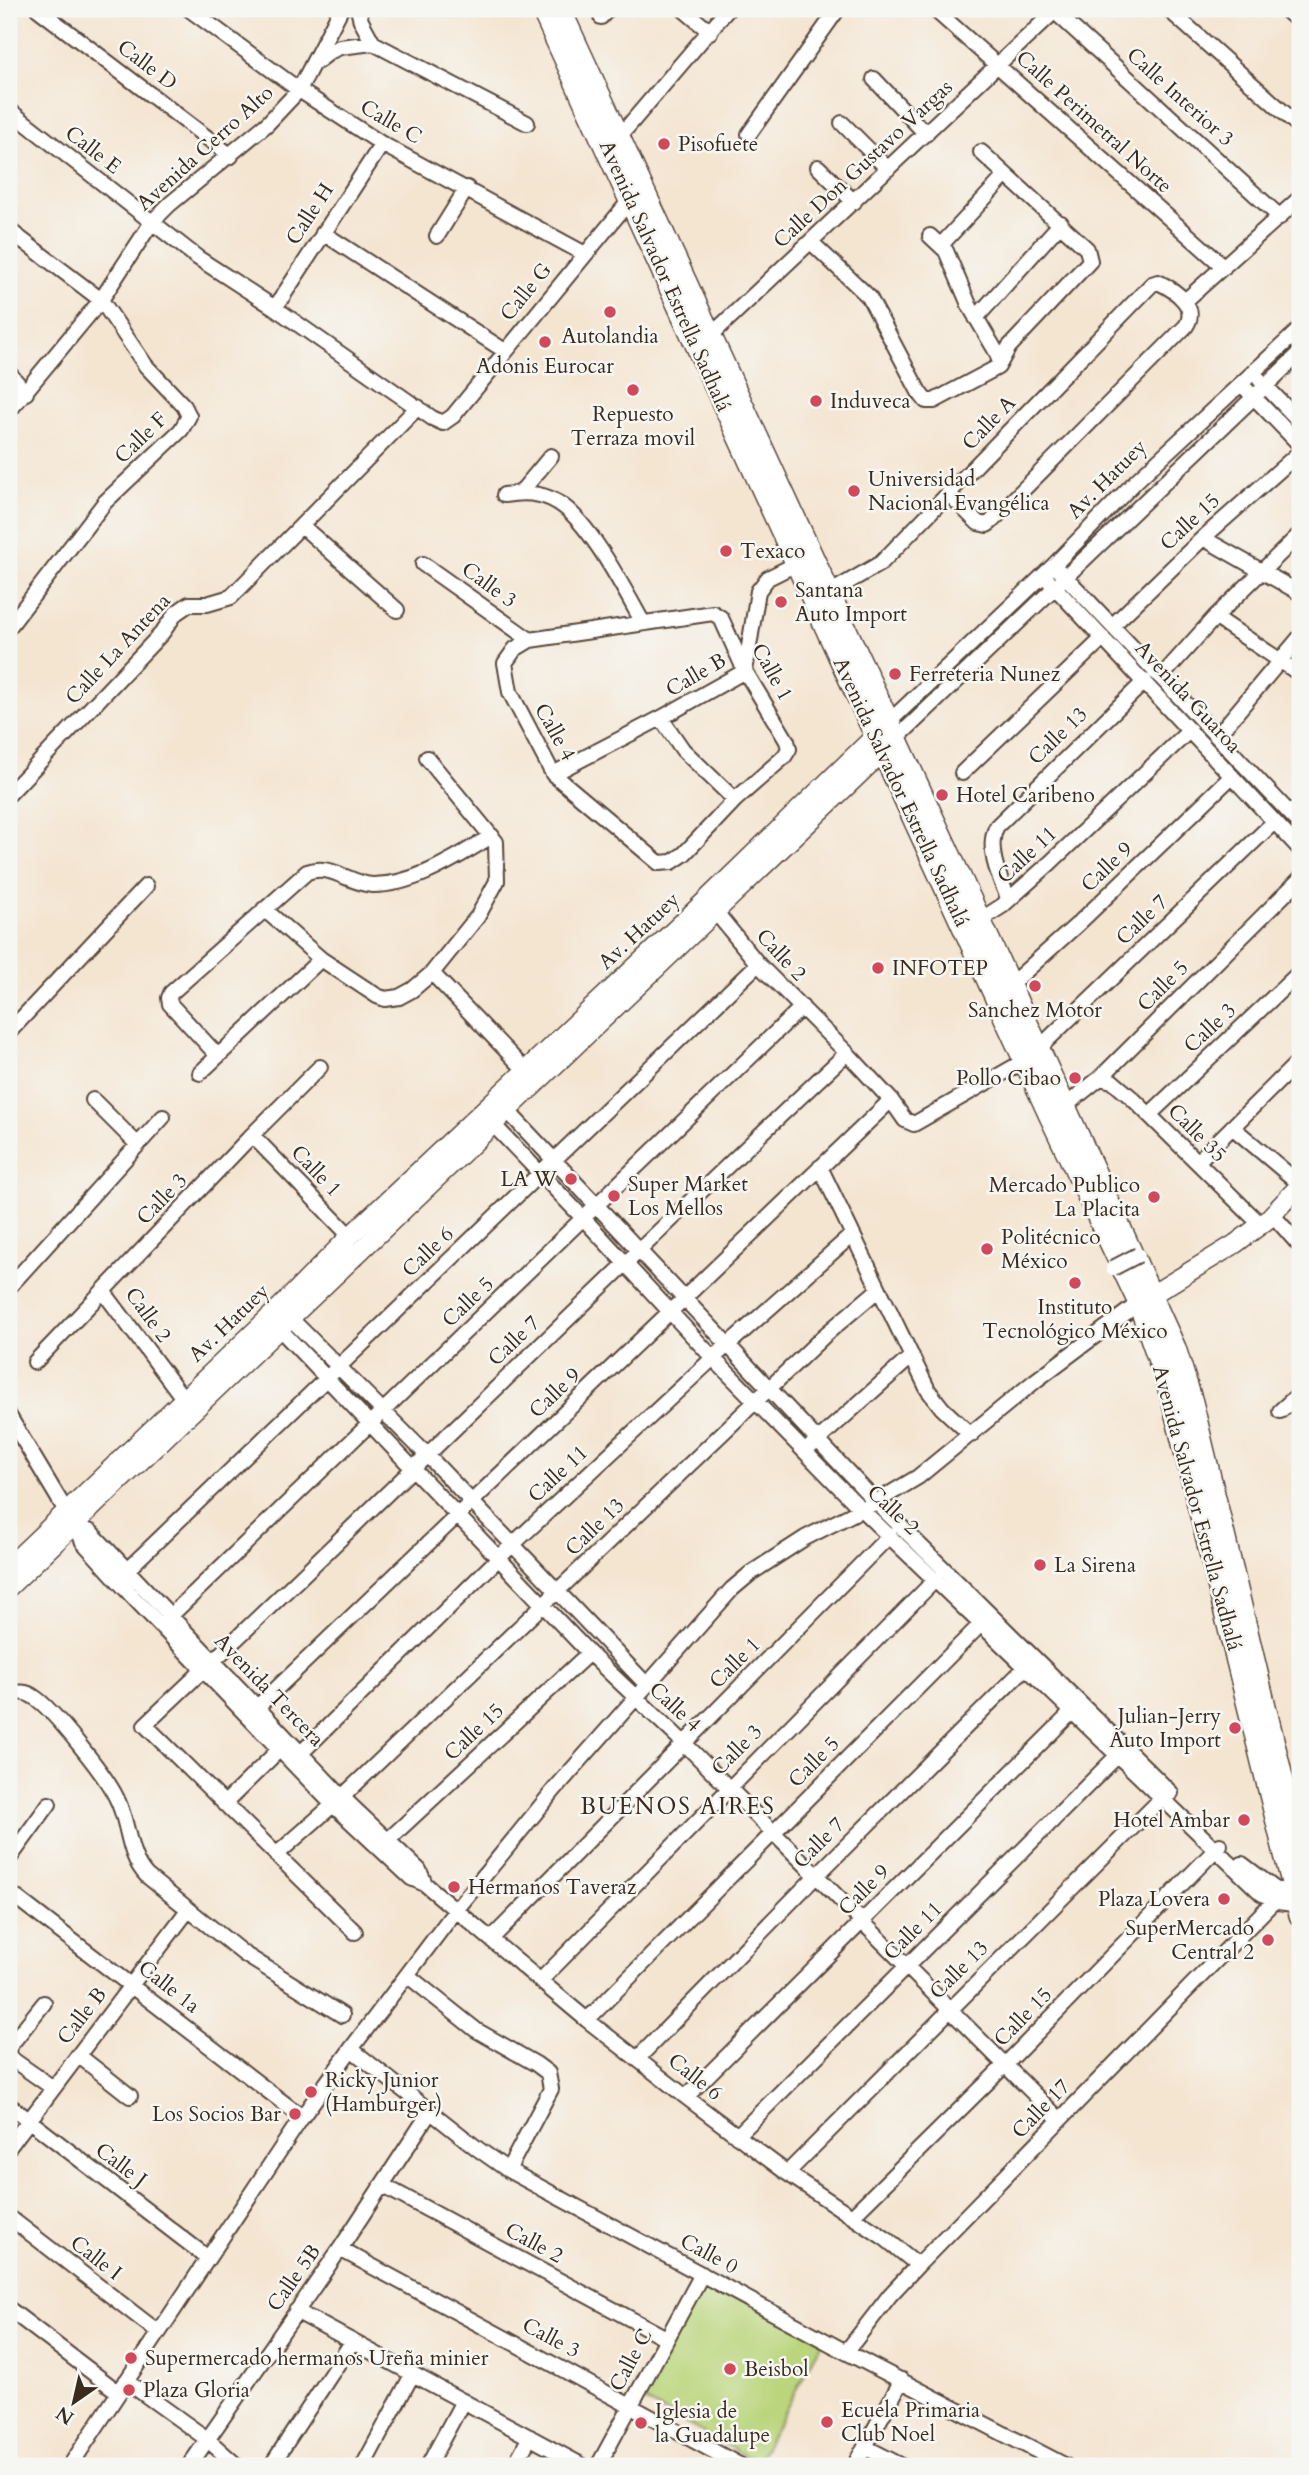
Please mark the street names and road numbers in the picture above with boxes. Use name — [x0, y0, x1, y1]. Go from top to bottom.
street label: Calle D — [111, 33, 183, 97]
street label: Calle Interior 3 — [1120, 41, 1240, 153]
street label: Calle Perimetral Norte — [1010, 44, 1178, 200]
street label: Calle Don Gustavo Vargas — [767, 73, 959, 255]
street label: Avenida Cerro Alto — [130, 79, 280, 217]
street label: Calle C — [355, 93, 427, 151]
street label: Calle E — [59, 119, 127, 181]
street label: Avenida Salvador Estrella Sadhalá — [592, 136, 738, 416]
street label: Calle H — [279, 177, 341, 251]
street label: Calle G — [493, 256, 559, 327]
street label: Calle A — [956, 389, 1022, 457]
street label: Calle F — [108, 406, 174, 470]
street label: Av. Hatuey — [1061, 433, 1153, 525]
street label: Calle 15 — [1154, 487, 1226, 557]
street label: Calle 3 — [455, 555, 523, 615]
street label: Calle La Antena — [59, 587, 177, 711]
street label: Avenida Guaroa — [1128, 634, 1248, 760]
street label: Calle 1 — [744, 638, 800, 706]
street label: Calle B — [660, 646, 732, 704]
street label: Avenida Salvador Estrella Sadhalá — [826, 653, 976, 931]
street label: Calle 4 — [527, 698, 583, 766]
street label: Calle 13 — [1022, 700, 1094, 772]
street label: Calle 11 — [991, 820, 1063, 890]
street label: Calle 9 — [1075, 835, 1139, 899]
street label: Av. Hatuey — [592, 886, 686, 976]
street label: Calle 7 — [1110, 888, 1174, 952]
street label: Calle 2 — [749, 923, 813, 988]
street label: Calle 5 — [1131, 954, 1195, 1018]
street label: Calle 3 — [1178, 996, 1242, 1060]
street label: Calle 35 — [1161, 1097, 1233, 1169]
street label: Calle 1 — [284, 1139, 348, 1203]
street label: Calle 3 — [130, 1167, 194, 1231]
street label: Calle 6 — [396, 1220, 460, 1284]
street label: Calle 5 — [436, 1270, 500, 1334]
street label: Av. Hatuey — [182, 1277, 276, 1369]
street label: Calle 2 — [118, 1281, 178, 1349]
street label: Calle 7 — [482, 1309, 546, 1373]
street label: Calle 9 — [523, 1361, 587, 1425]
street label: Avenida Salvador Estrella Sadhalá — [1145, 1362, 1249, 1654]
street label: Calle 11 — [522, 1439, 594, 1509]
street label: Calle 2 — [861, 1478, 926, 1542]
street label: Calle 13 — [559, 1491, 631, 1563]
street label: Avenida Tercera — [207, 1627, 331, 1753]
street label: Calle 1 — [703, 1631, 767, 1695]
street label: Calle 4 — [643, 1675, 708, 1739]
street label: Calle 15 — [438, 1697, 510, 1767]
street label: Calle 3 — [705, 1718, 769, 1782]
street label: Calle 5 — [782, 1730, 846, 1794]
street label: Calle 7 — [787, 1811, 851, 1875]
street label: Calle 9 — [832, 1858, 896, 1922]
street label: Calle 11 — [877, 1895, 949, 1967]
street label: Calle 13 — [923, 1934, 995, 2006]
street label: Calle 1a — [132, 1954, 206, 2020]
street label: Calle B — [50, 1981, 114, 2051]
street label: Calle 15 — [987, 1981, 1059, 2053]
street label: Calle 6 — [662, 2047, 728, 2107]
street label: Calle 17 — [1005, 2073, 1077, 2145]
street label: Calle J — [89, 2136, 153, 2194]
street label: Calle 2 — [500, 2216, 568, 2270]
street label: Calle 0 — [675, 2227, 743, 2281]
street label: Calle I — [64, 2229, 128, 2287]
street label: Calle 5B — [260, 2239, 328, 2317]
street label: Calle 3 — [517, 2311, 585, 2365]
street label: Calle C — [602, 2324, 660, 2396]

